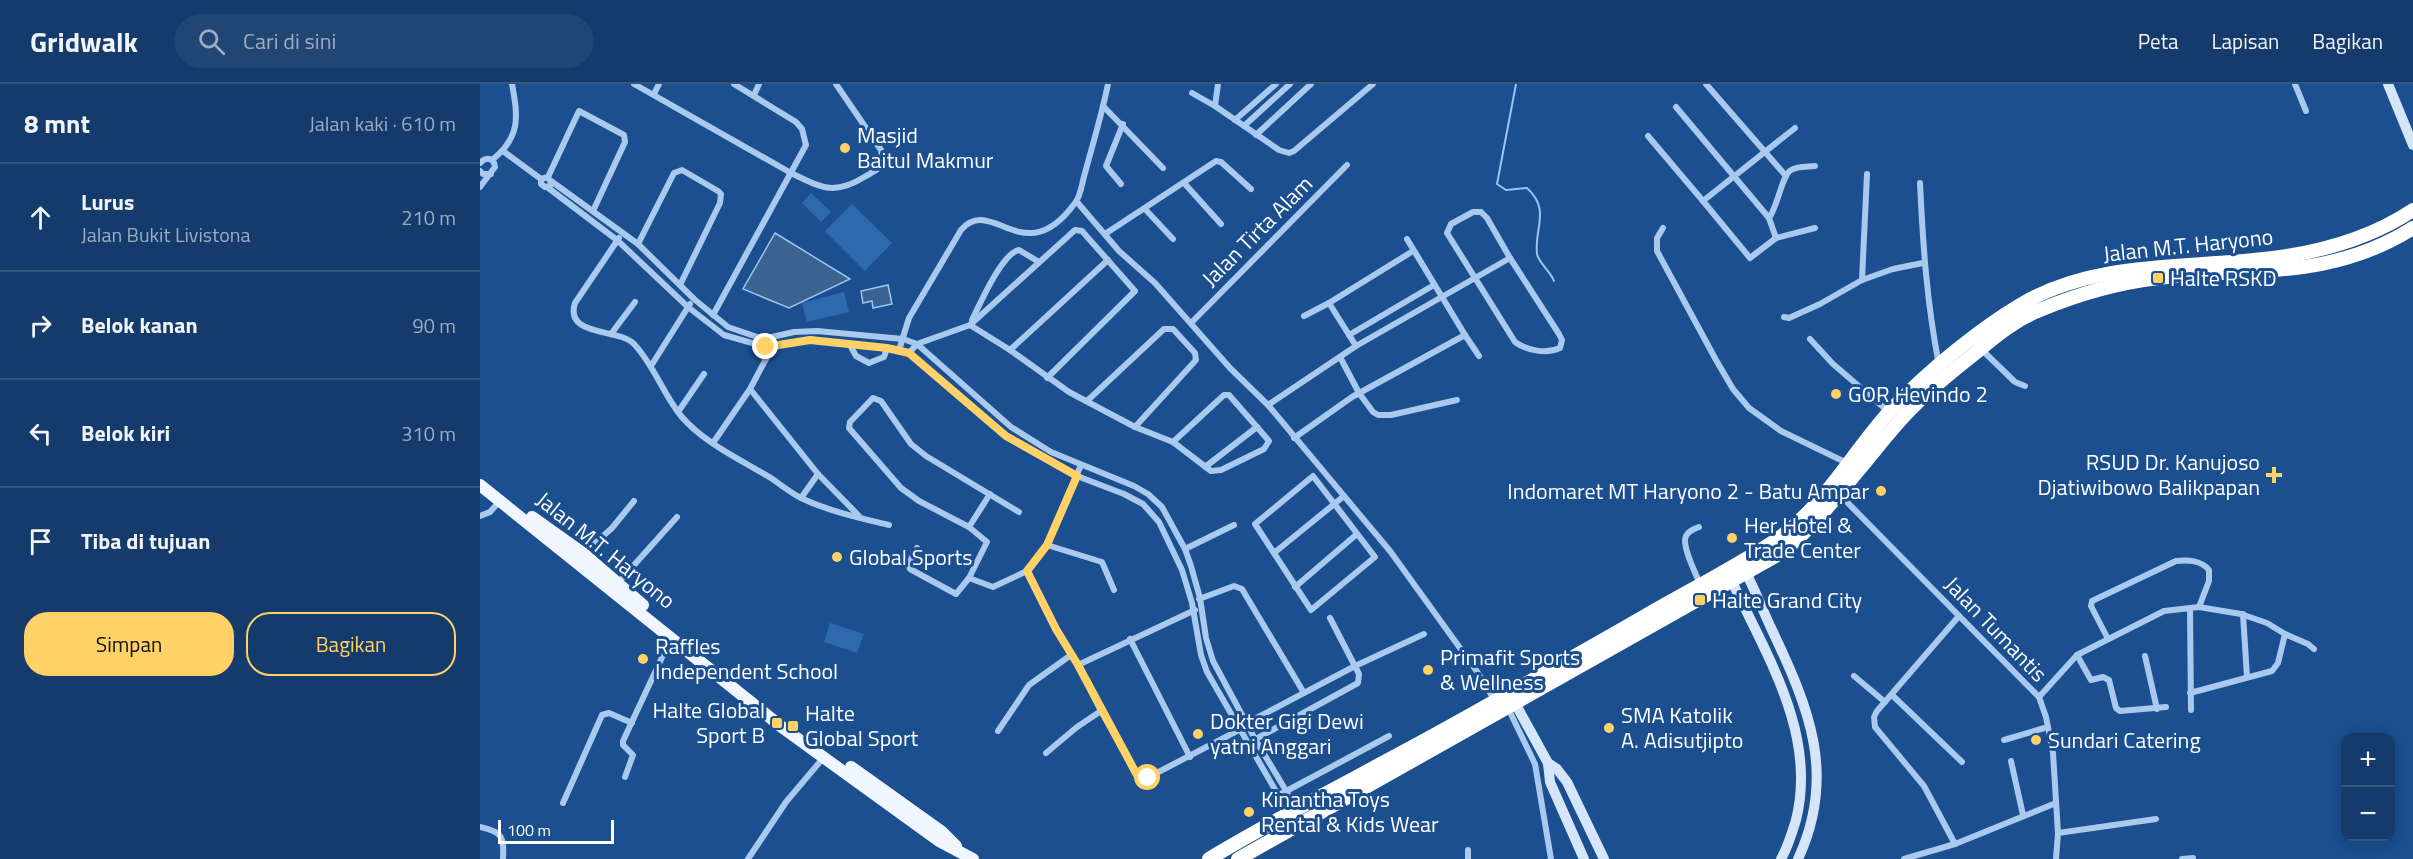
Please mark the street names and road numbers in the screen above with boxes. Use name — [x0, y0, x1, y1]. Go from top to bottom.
street label: Jalan Tirta Alam — [1194, 168, 1320, 294]
street label: Jalan M.T. Haryono — [2101, 219, 2275, 271]
street label: Jalan M.T. Haryono — [529, 483, 683, 617]
street label: Jalan Tumantis — [1937, 568, 2055, 690]

